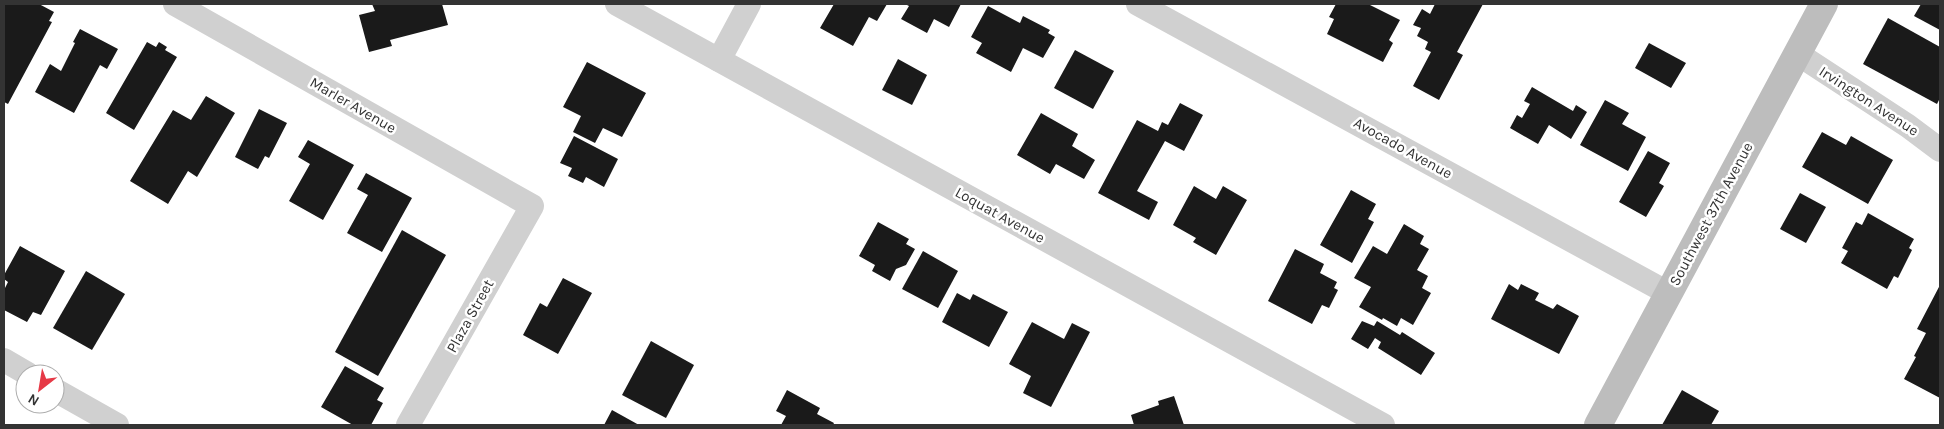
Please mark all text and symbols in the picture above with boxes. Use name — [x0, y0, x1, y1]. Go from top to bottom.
street label: Irvington Avenue — [1816, 62, 1922, 140]
street label: Marler Avenue — [307, 73, 399, 137]
street label: Avocado Avenue — [1351, 113, 1455, 183]
street label: Southwest 37th Avenue — [1665, 139, 1757, 289]
street label: Loquat Avenue — [952, 183, 1048, 247]
street label: Plaza Street — [443, 276, 498, 356]
north arrow — [15, 364, 65, 414]
text: N — [25, 390, 42, 410]

